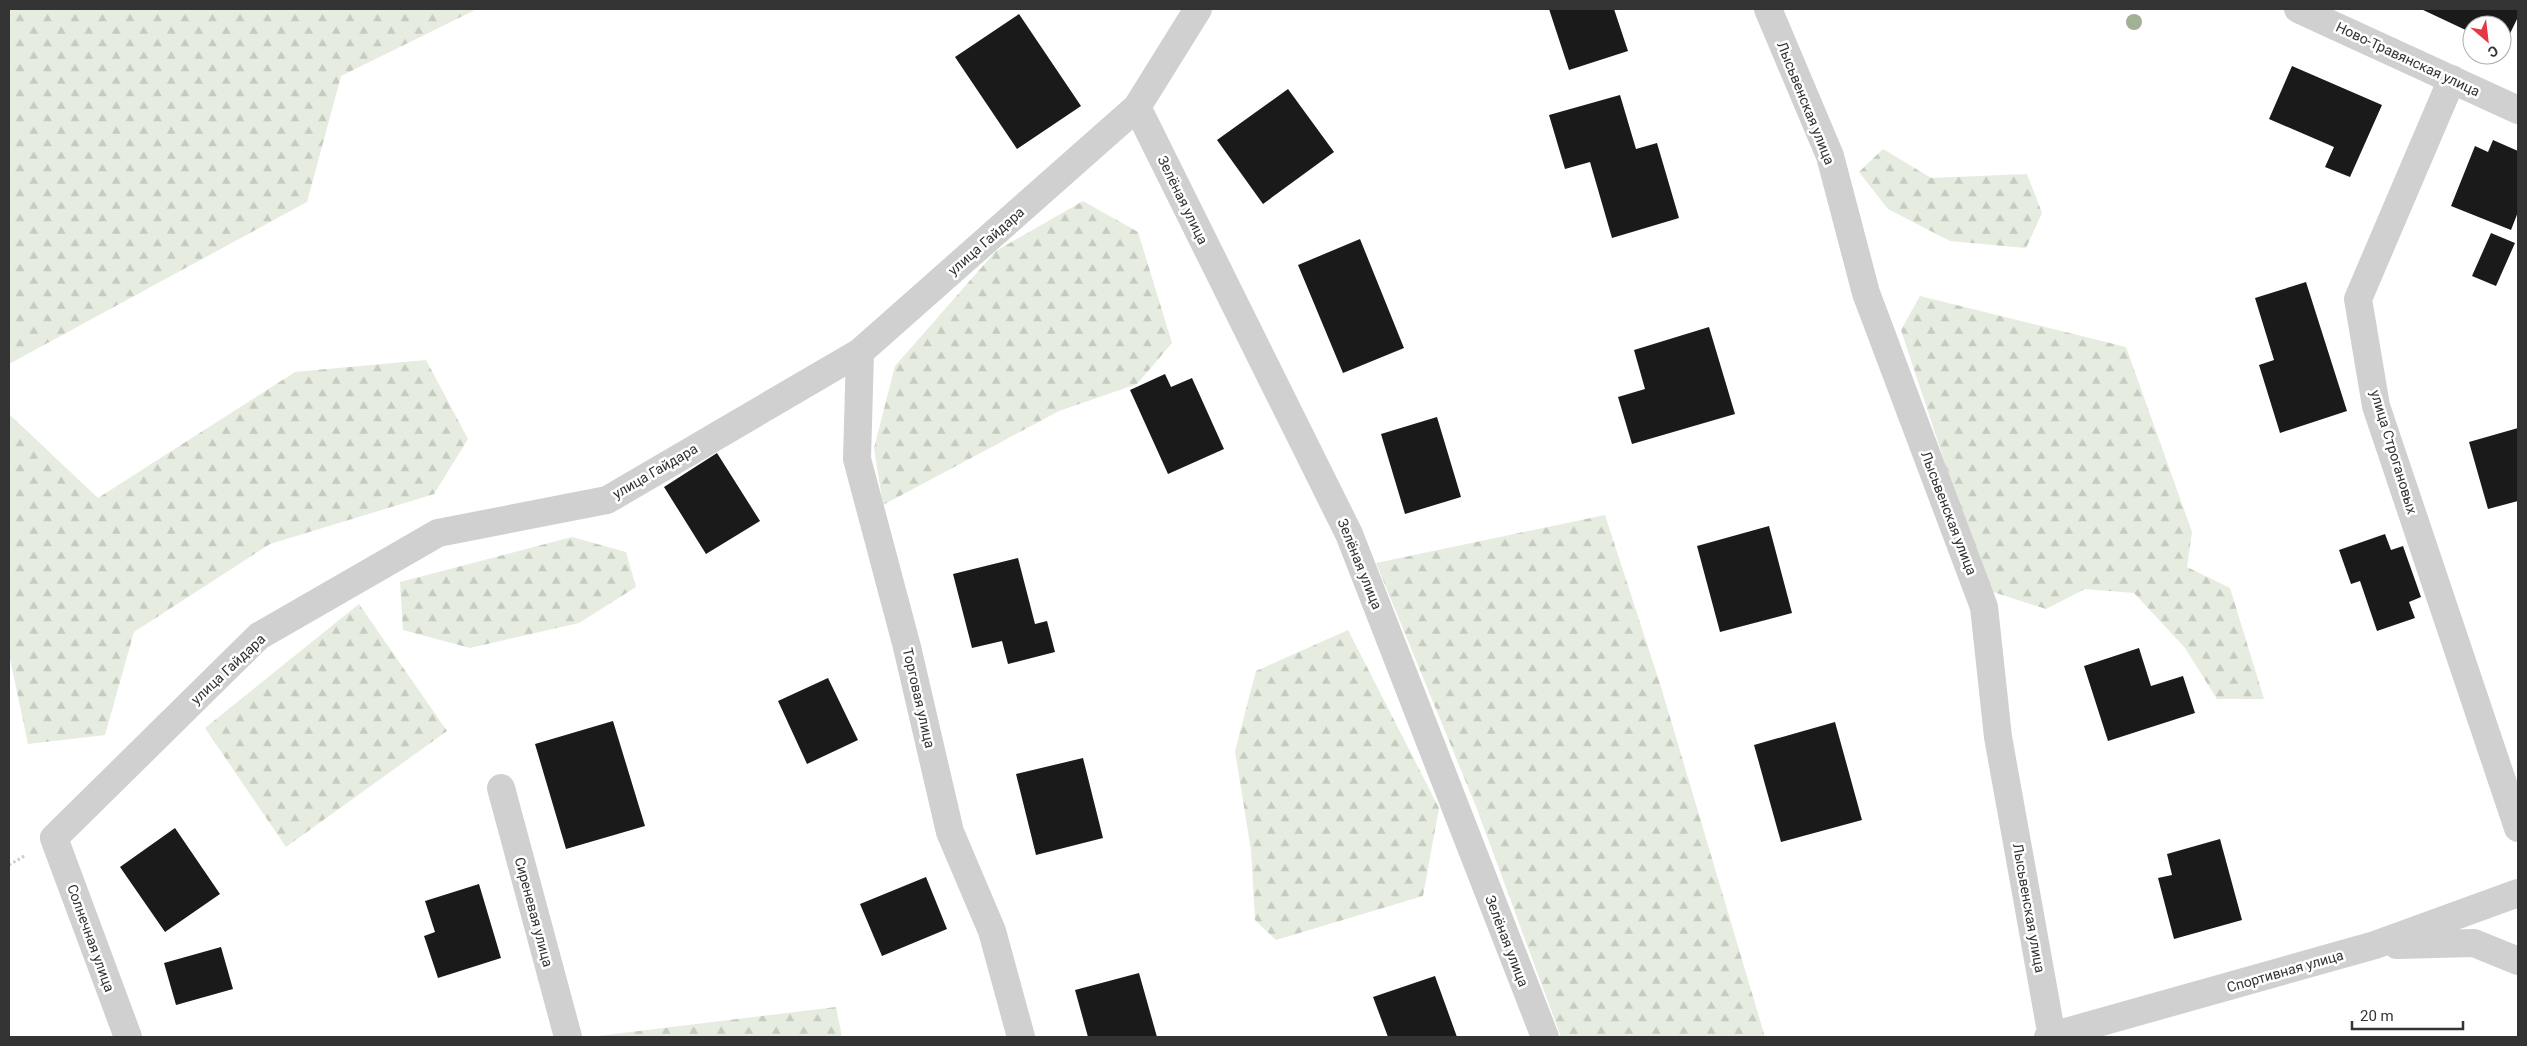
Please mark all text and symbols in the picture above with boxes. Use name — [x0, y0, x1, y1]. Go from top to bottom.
north arrow — [2462, 15, 2512, 65]
street label: Ново-Травянская улица — [2334, 19, 2482, 99]
street label: Лысьвенская улица — [1774, 39, 1838, 167]
text: С — [2485, 42, 2501, 61]
street label: Зелёная улица — [1155, 153, 1211, 247]
street label: улица Гайдара — [945, 204, 1027, 278]
street label: улица Строгановых — [2367, 388, 2421, 516]
street label: улица Гайдара — [610, 440, 700, 502]
street label: Лысьвенская улица — [1918, 449, 1980, 577]
street label: Зелёная улица — [1335, 516, 1385, 612]
street label: улица Гайдара — [188, 631, 268, 707]
street label: Торговая улица — [900, 646, 938, 750]
street label: Лысьвенская улица — [2010, 842, 2048, 974]
street label: Сиреневая улица — [512, 855, 556, 969]
street label: Солнечная улица — [64, 882, 118, 994]
street label: Зелёная улица — [1482, 893, 1532, 989]
street label: Спортивная улица — [2225, 947, 2345, 995]
scale bar — [2352, 998, 2463, 1030]
text: 20 m — [2360, 1007, 2394, 1025]

